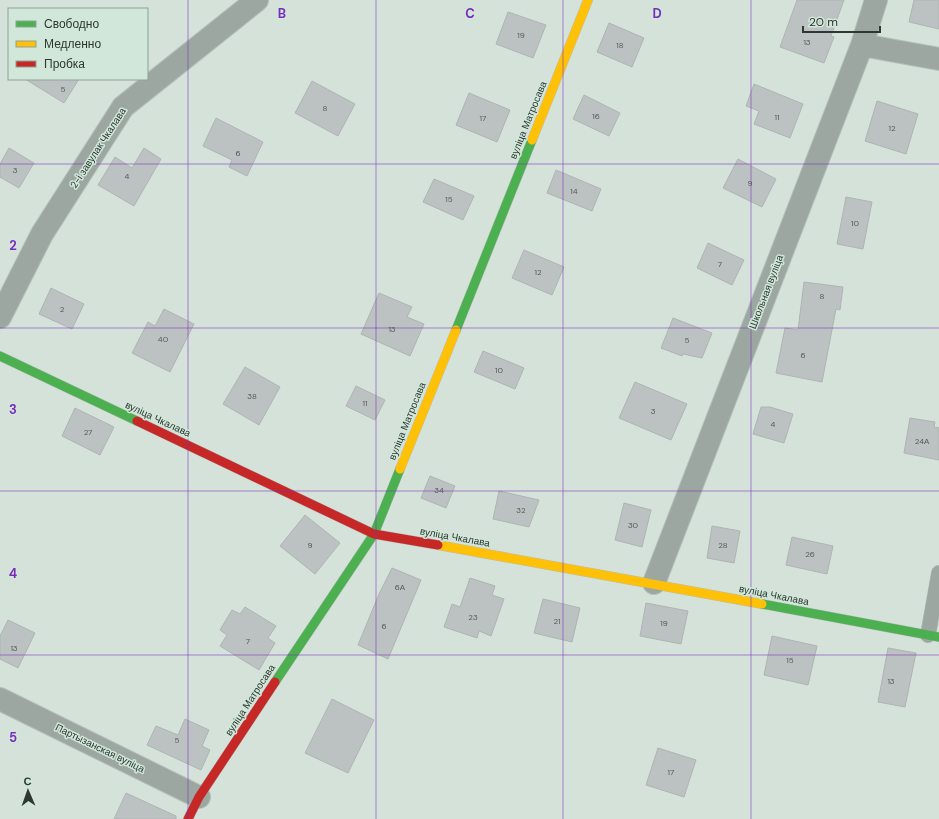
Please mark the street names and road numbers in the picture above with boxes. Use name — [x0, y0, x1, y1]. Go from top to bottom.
street label: вуліца Матросава — [506, 79, 550, 161]
street label: 2-і завулак Чкалава — [67, 105, 129, 191]
street label: Школьная вуліца — [746, 253, 786, 331]
street label: вуліца Матросава — [385, 380, 429, 462]
street label: вуліца Чкалава — [123, 398, 193, 440]
street label: вуліца Чкалава — [419, 524, 491, 550]
street label: вуліца Чкалава — [738, 582, 810, 608]
street label: вуліца Матросава — [222, 661, 278, 738]
street label: Партызанская вуліца — [53, 721, 147, 776]

